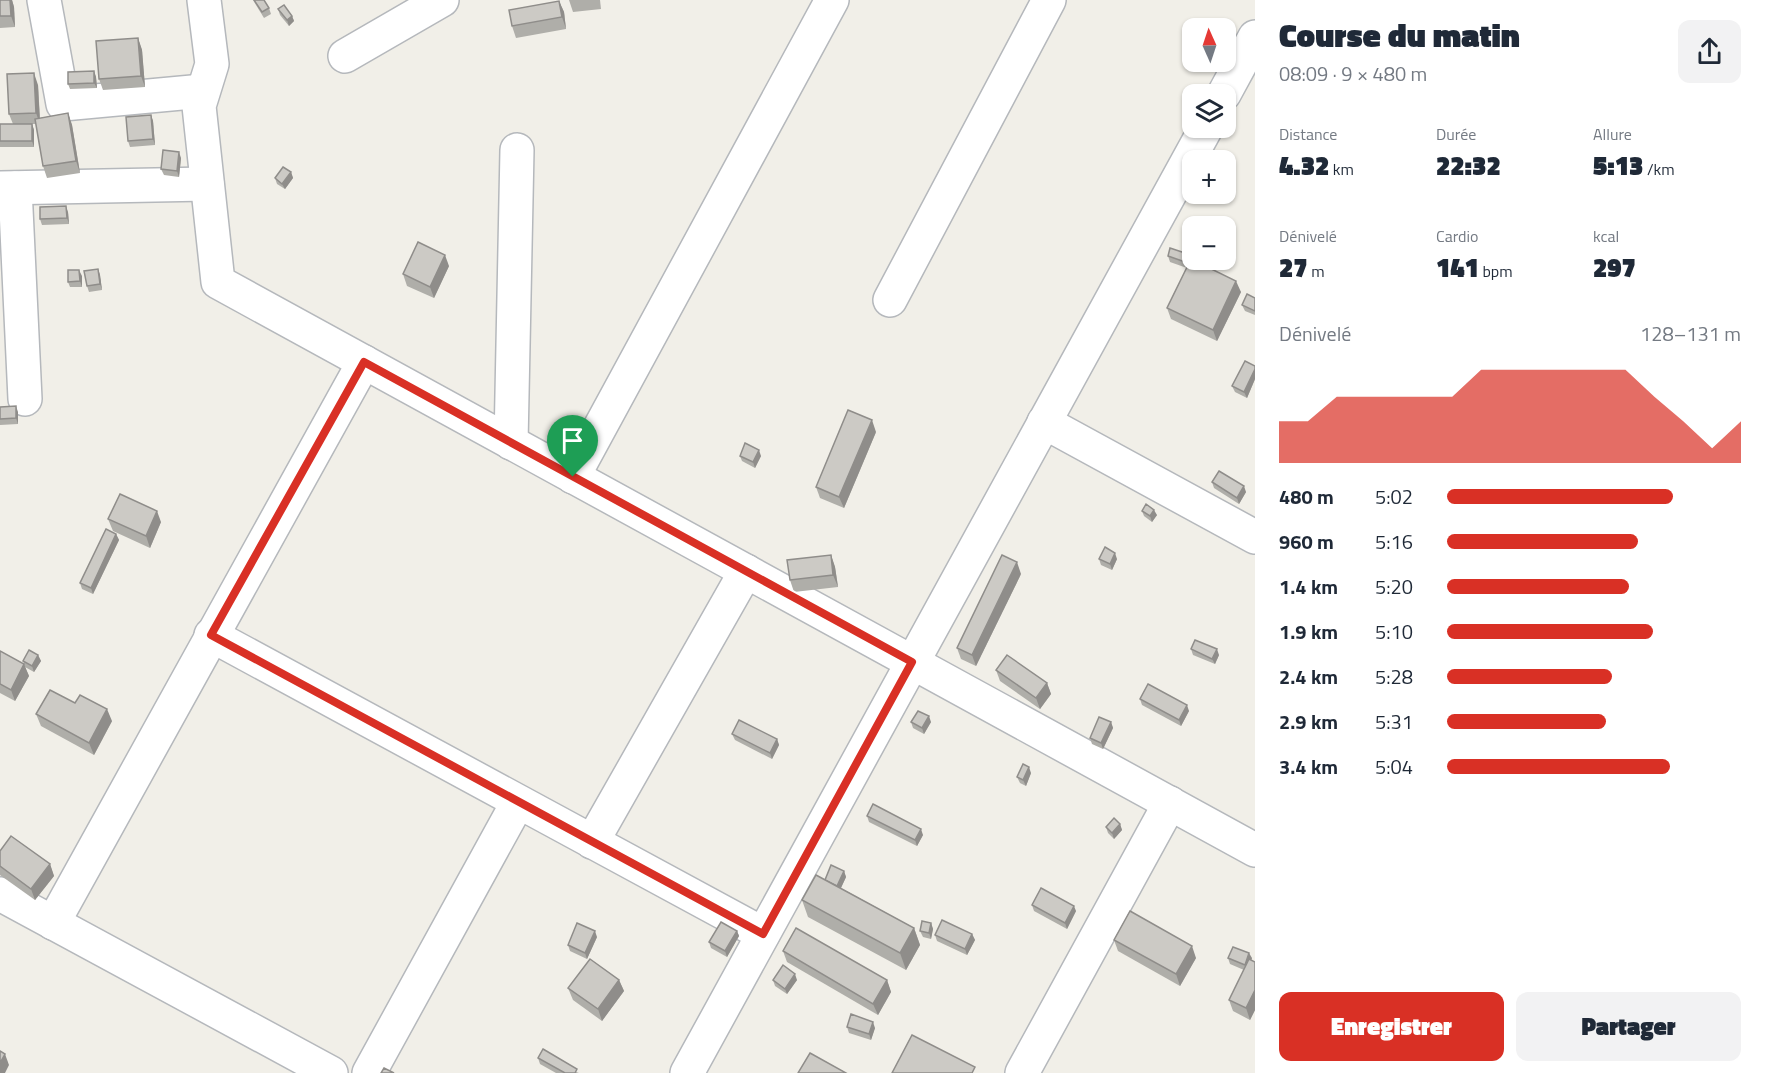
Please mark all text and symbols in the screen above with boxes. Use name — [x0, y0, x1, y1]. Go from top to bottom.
text: Course du matin — [1279, 10, 1520, 60]
north arrow — [1182, 18, 1236, 72]
map controls — [1182, 18, 1236, 270]
button: share — [1678, 20, 1741, 83]
text: 08:09 · 9 × 480 m — [1279, 58, 1427, 89]
button: layers — [1182, 84, 1236, 138]
text: Distance — [1279, 122, 1337, 146]
text: Durée — [1436, 122, 1476, 146]
text: Allure — [1593, 122, 1632, 146]
text: 4.32 — [1279, 146, 1329, 185]
text: 22:32 — [1436, 146, 1501, 185]
text: 5:13 — [1593, 146, 1643, 185]
button: + — [1182, 150, 1236, 204]
text: km — [1329, 157, 1354, 181]
text: /km — [1643, 157, 1675, 181]
button: − — [1182, 216, 1236, 270]
text: Dénivelé — [1279, 224, 1337, 248]
text: Cardio — [1436, 224, 1478, 248]
text: kcal — [1593, 224, 1619, 248]
text: 27 — [1279, 248, 1308, 287]
text: 141 — [1436, 248, 1479, 287]
text: 297 — [1593, 248, 1636, 287]
text: m — [1308, 259, 1325, 283]
text: bpm — [1479, 259, 1513, 283]
text: Dénivelé — [1279, 318, 1351, 349]
text: 128–131 m — [1640, 318, 1741, 349]
pin — [547, 415, 598, 477]
icon: arrive — [556, 424, 589, 457]
text: 480 m — [1279, 481, 1334, 512]
text: 5:02 — [1375, 481, 1413, 512]
text: 960 m — [1279, 526, 1334, 557]
text: 5:16 — [1375, 526, 1413, 557]
text: 1.4 km — [1279, 571, 1338, 602]
text: 5:20 — [1375, 571, 1413, 602]
text: 1.9 km — [1279, 616, 1338, 647]
text: 5:10 — [1375, 616, 1413, 647]
text: 2.4 km — [1279, 661, 1338, 692]
text: 5:28 — [1375, 661, 1413, 692]
text: 2.9 km — [1279, 706, 1338, 737]
text: 5:31 — [1375, 706, 1413, 737]
text: 3.4 km — [1279, 751, 1338, 782]
text: 5:04 — [1375, 751, 1413, 782]
button: Enregistrer — [1279, 992, 1504, 1061]
button: Partager — [1516, 992, 1741, 1061]

